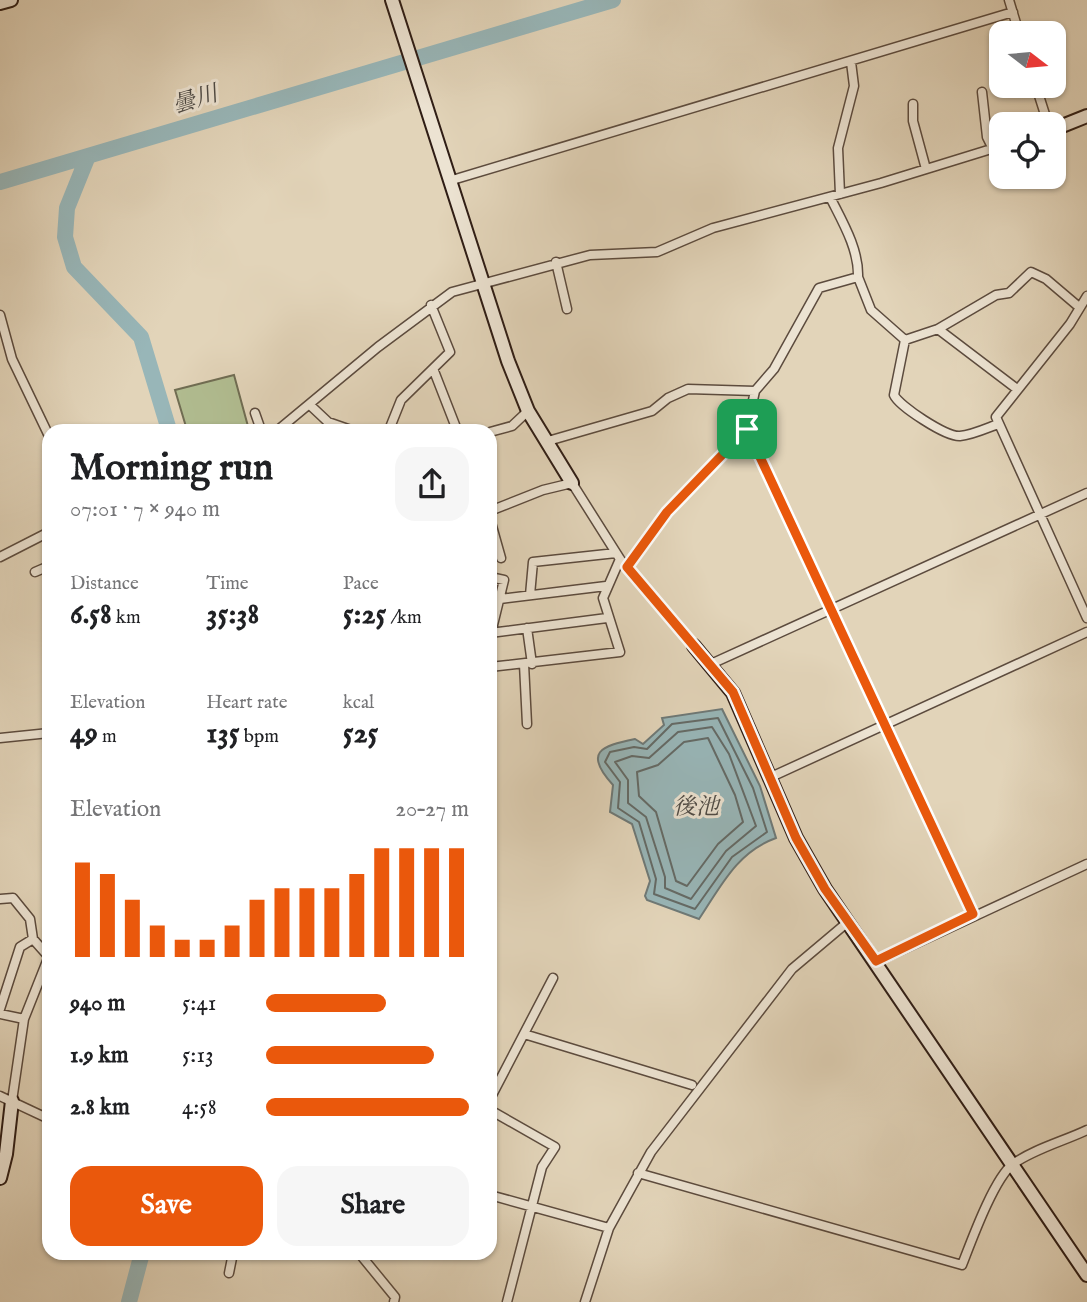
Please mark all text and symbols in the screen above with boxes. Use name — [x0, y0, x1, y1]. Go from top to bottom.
north arrow — [989, 21, 1066, 98]
map controls — [989, 21, 1066, 189]
water label: 曇川 — [169, 79, 224, 121]
button: locate — [989, 112, 1066, 189]
pin — [717, 399, 777, 459]
icon: arrive — [728, 410, 766, 448]
text: Morning run — [70, 445, 273, 493]
button: share — [395, 447, 469, 521]
text: 07:01 · 7 × 940 m — [70, 495, 220, 524]
text: Distance — [70, 572, 139, 596]
text: Time — [206, 572, 249, 596]
text: Pace — [343, 572, 379, 596]
text: 6.58 — [70, 596, 112, 634]
text: 35:38 — [206, 596, 259, 634]
text: 5:25 — [343, 596, 386, 634]
text: km — [112, 606, 141, 630]
text: /km — [386, 606, 422, 630]
text: Elevation — [70, 691, 145, 715]
text: Heart rate — [206, 691, 287, 715]
text: kcal — [343, 691, 374, 715]
text: 49 — [70, 715, 98, 753]
text: 135 — [206, 715, 240, 753]
text: 525 — [343, 715, 378, 753]
text: m — [98, 725, 117, 749]
text: bpm — [240, 725, 279, 749]
water label: 後池 — [673, 793, 722, 822]
text: Elevation — [70, 795, 161, 824]
text: 20–27 m — [395, 795, 469, 824]
text: 940 m — [70, 989, 125, 1018]
text: 5:41 — [182, 989, 216, 1018]
text: 1.9 km — [70, 1041, 129, 1070]
text: 5:13 — [182, 1041, 214, 1070]
text: 2.8 km — [70, 1093, 130, 1122]
text: 4:58 — [182, 1093, 217, 1122]
button: Save — [70, 1166, 263, 1246]
button: Share — [277, 1166, 469, 1246]

